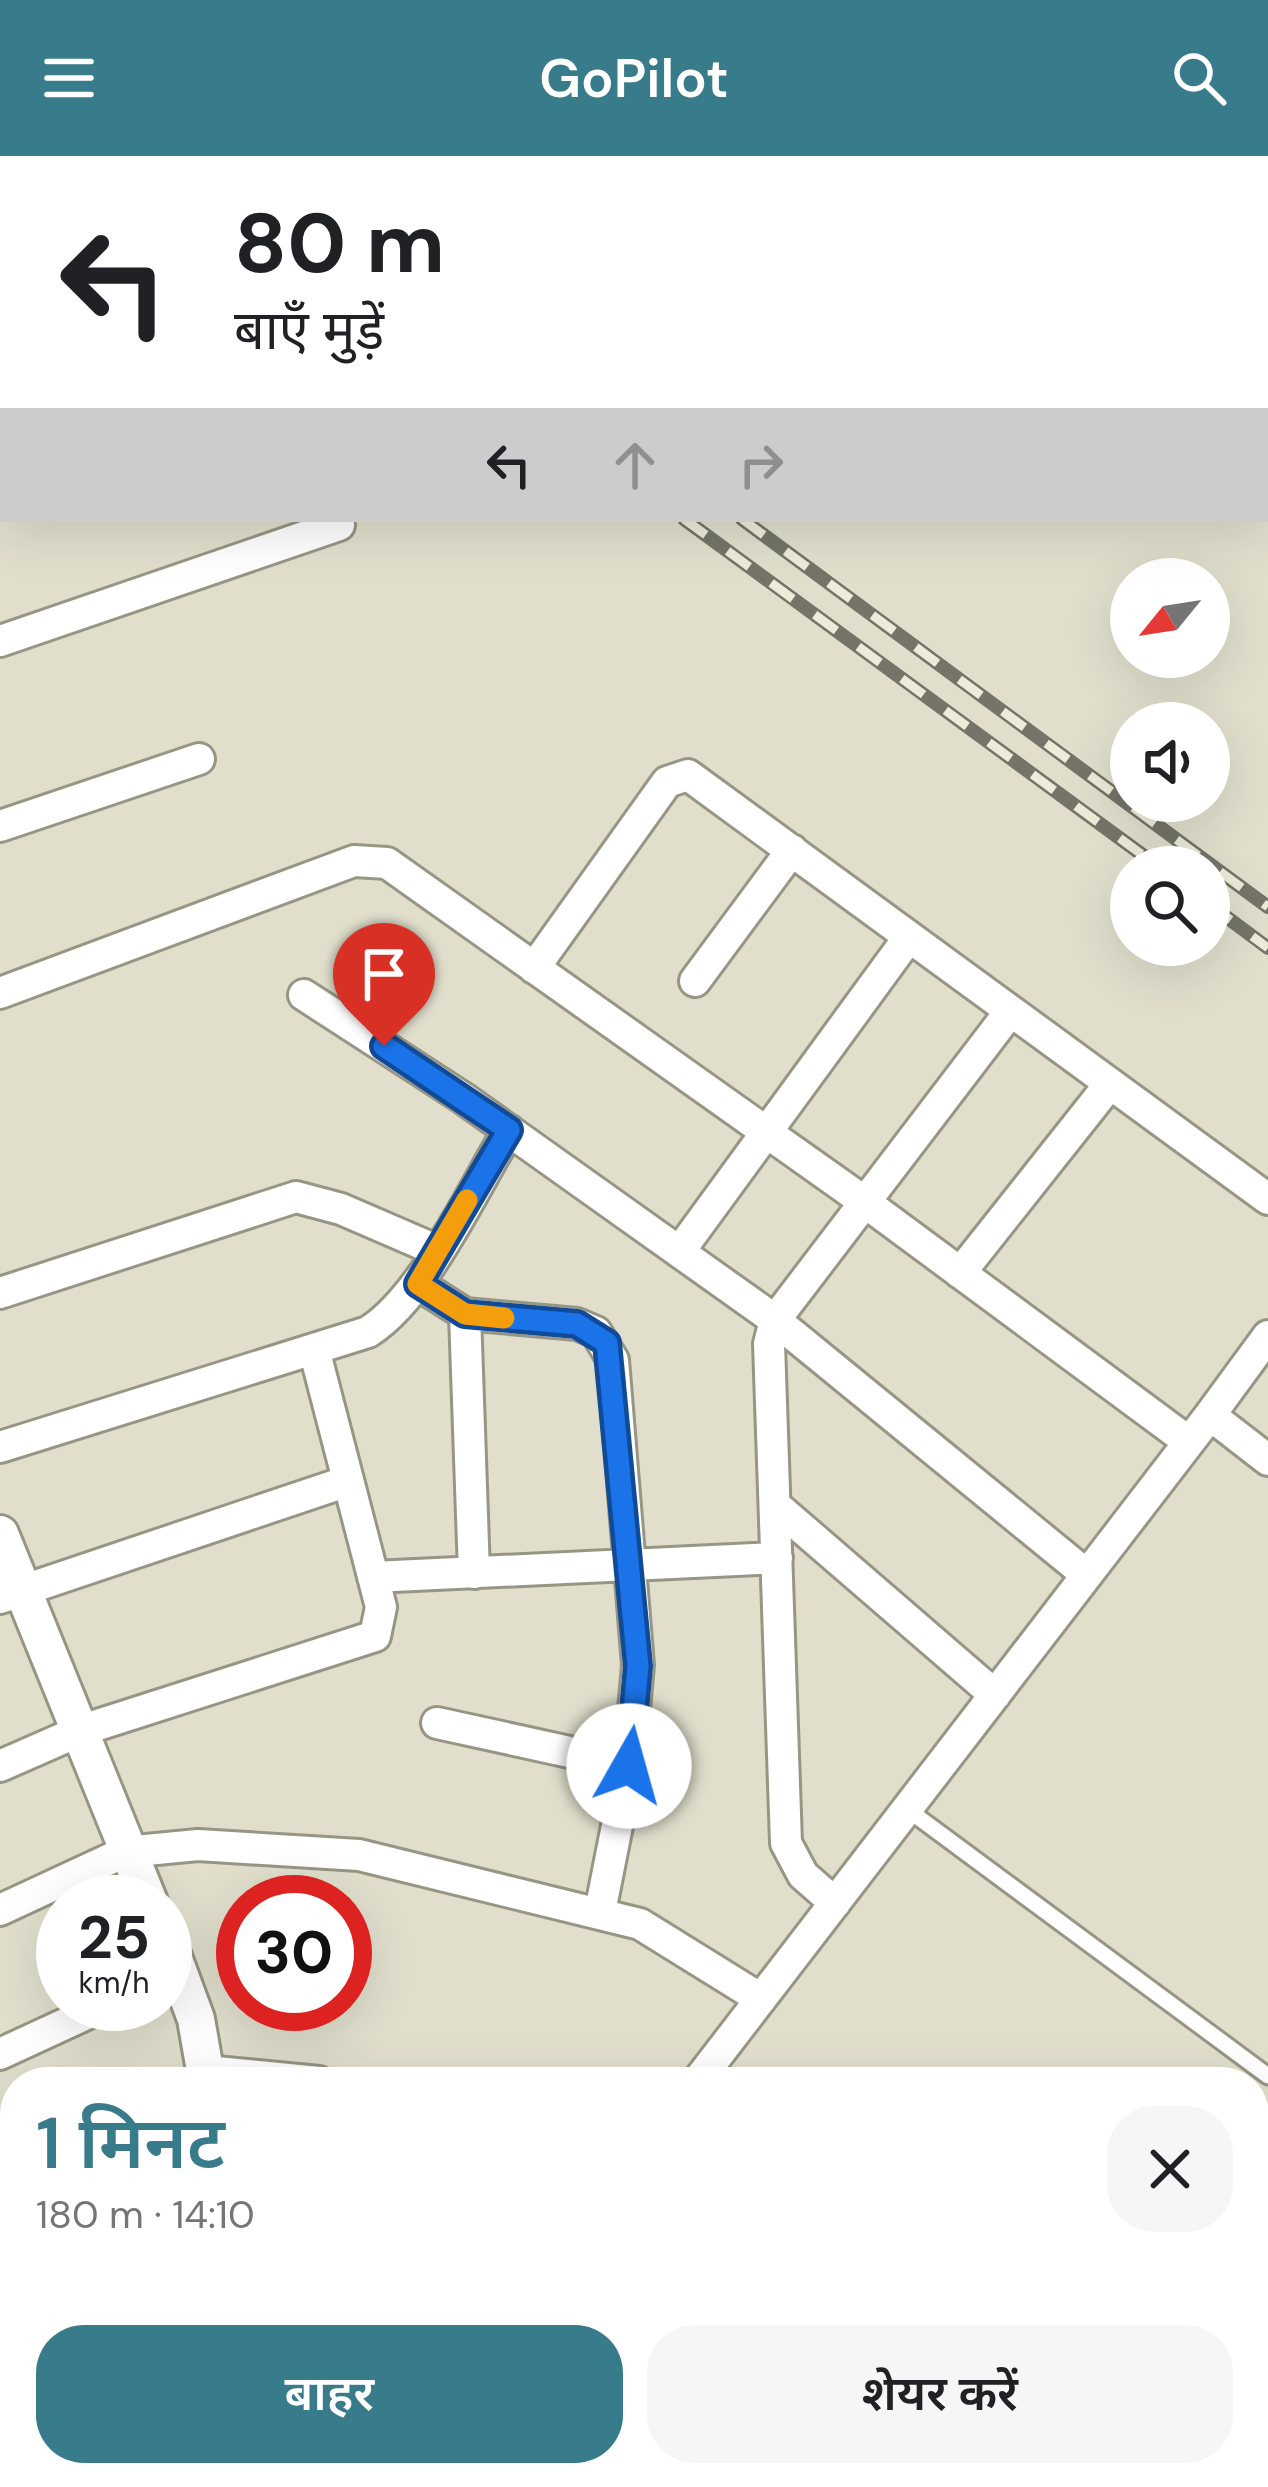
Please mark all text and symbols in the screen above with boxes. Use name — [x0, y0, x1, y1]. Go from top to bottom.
text: GoPilot — [539, 43, 729, 114]
icon: menu — [36, 45, 102, 111]
icon: search — [1166, 45, 1232, 111]
text: 80 m — [234, 189, 445, 298]
icon: left — [36, 204, 192, 360]
text: बाएँ मुड़ें — [234, 295, 384, 366]
icon: left — [476, 432, 542, 498]
icon: ahead — [602, 432, 668, 498]
icon: right — [728, 432, 794, 498]
north arrow — [1110, 558, 1230, 678]
map controls — [1110, 558, 1230, 966]
button: sound — [1110, 702, 1230, 822]
button: search — [1110, 846, 1230, 966]
pin — [333, 923, 435, 1046]
icon: arrive — [351, 941, 417, 1007]
position arrow — [566, 1703, 692, 1829]
speed limit sign: 30 — [216, 1875, 372, 2031]
text: 25 — [78, 1898, 150, 1977]
text: km/h — [79, 1963, 149, 2002]
text: 1 मिनट — [36, 2097, 225, 2190]
button: close — [1107, 2106, 1233, 2232]
text: 180 m · 14:10 — [36, 2189, 255, 2240]
button: बाहर — [36, 2325, 623, 2463]
button: शेयर करें — [647, 2325, 1233, 2463]

